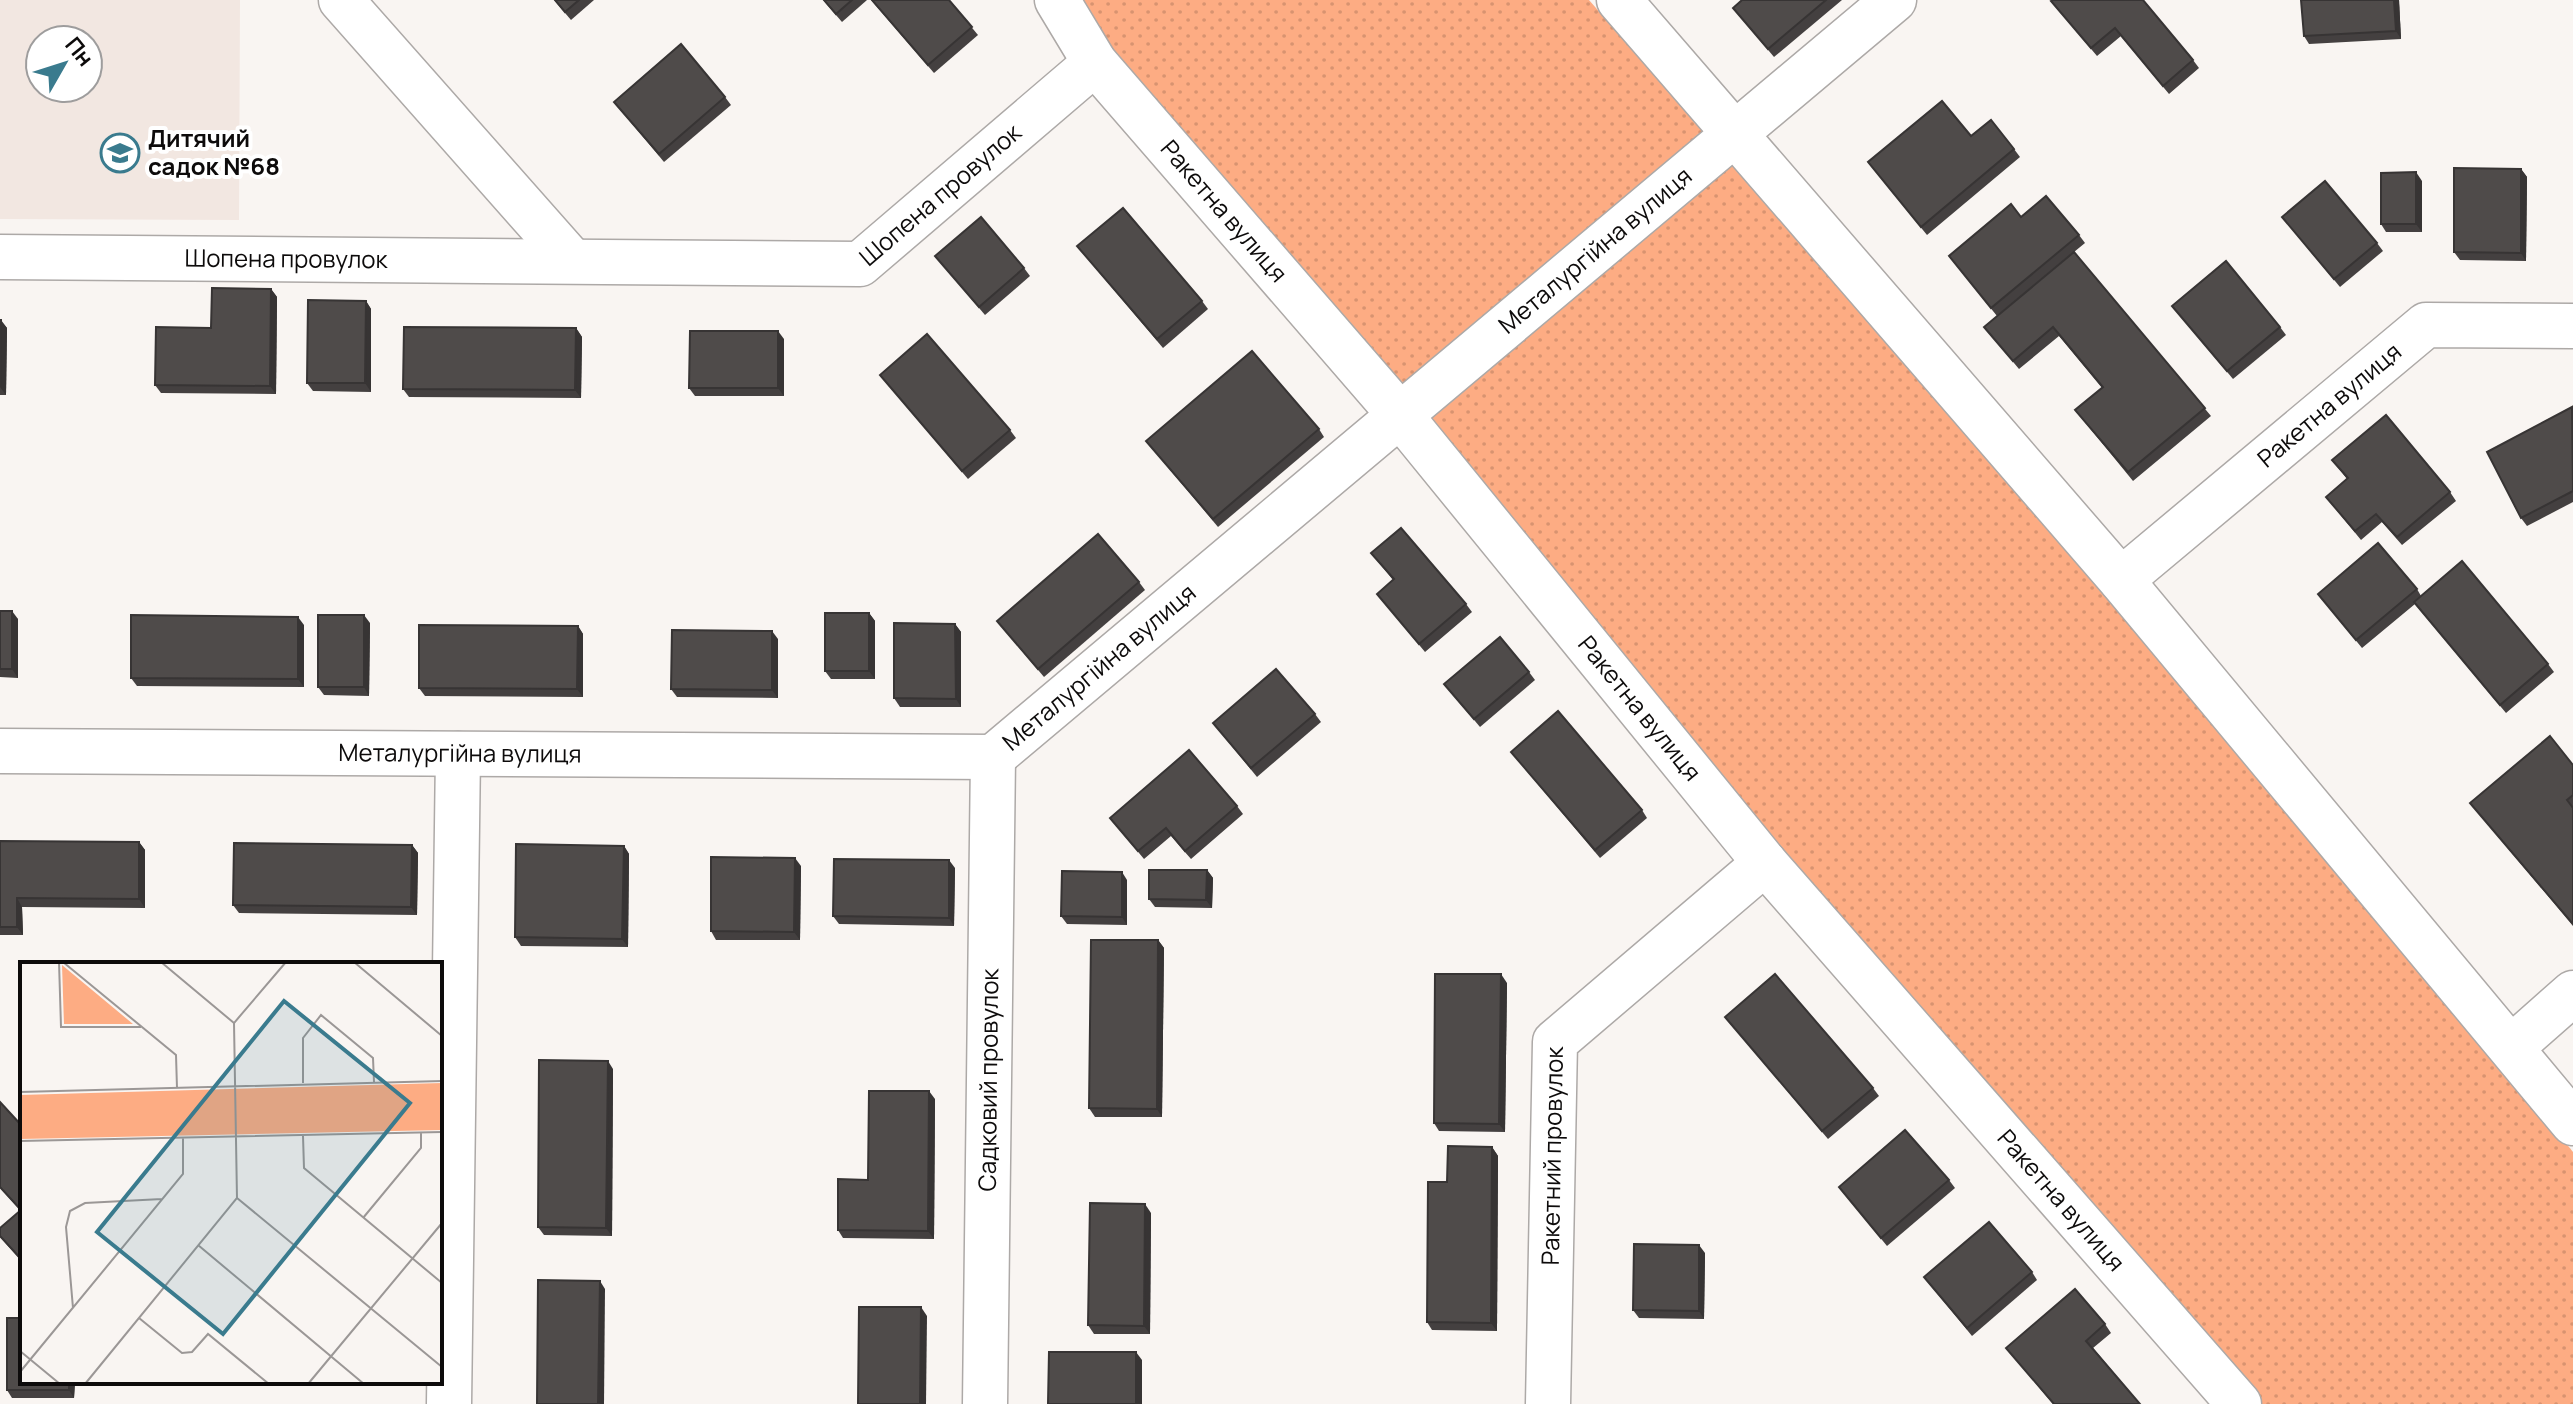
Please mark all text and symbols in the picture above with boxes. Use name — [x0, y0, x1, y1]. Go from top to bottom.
north arrow — [24, 24, 104, 104]
text: Пн — [59, 30, 101, 72]
street label: Шопена провулок — [852, 115, 1028, 273]
place label: Дитячий садок №68 — [148, 121, 280, 182]
school or university icon: Дитячий садок №68 — [99, 132, 141, 174]
street label: Ракетна вулиця — [1154, 132, 1296, 289]
street label: Металургійна вулиця — [1491, 159, 1698, 340]
street label: Шопена провулок — [184, 241, 389, 275]
street label: Ракетна вулиця — [2250, 335, 2408, 474]
street label: Металургійна вулиця — [995, 576, 1202, 757]
street label: Ракетна вулиця — [1571, 628, 1709, 787]
street label: Металургійна вулиця — [338, 735, 582, 770]
inset map — [20, 962, 442, 1384]
street label: Садковий провулок — [970, 967, 1005, 1192]
street label: Ракетний провулок — [1533, 1045, 1570, 1266]
street label: Ракетна вулиця — [1991, 1122, 2133, 1277]

